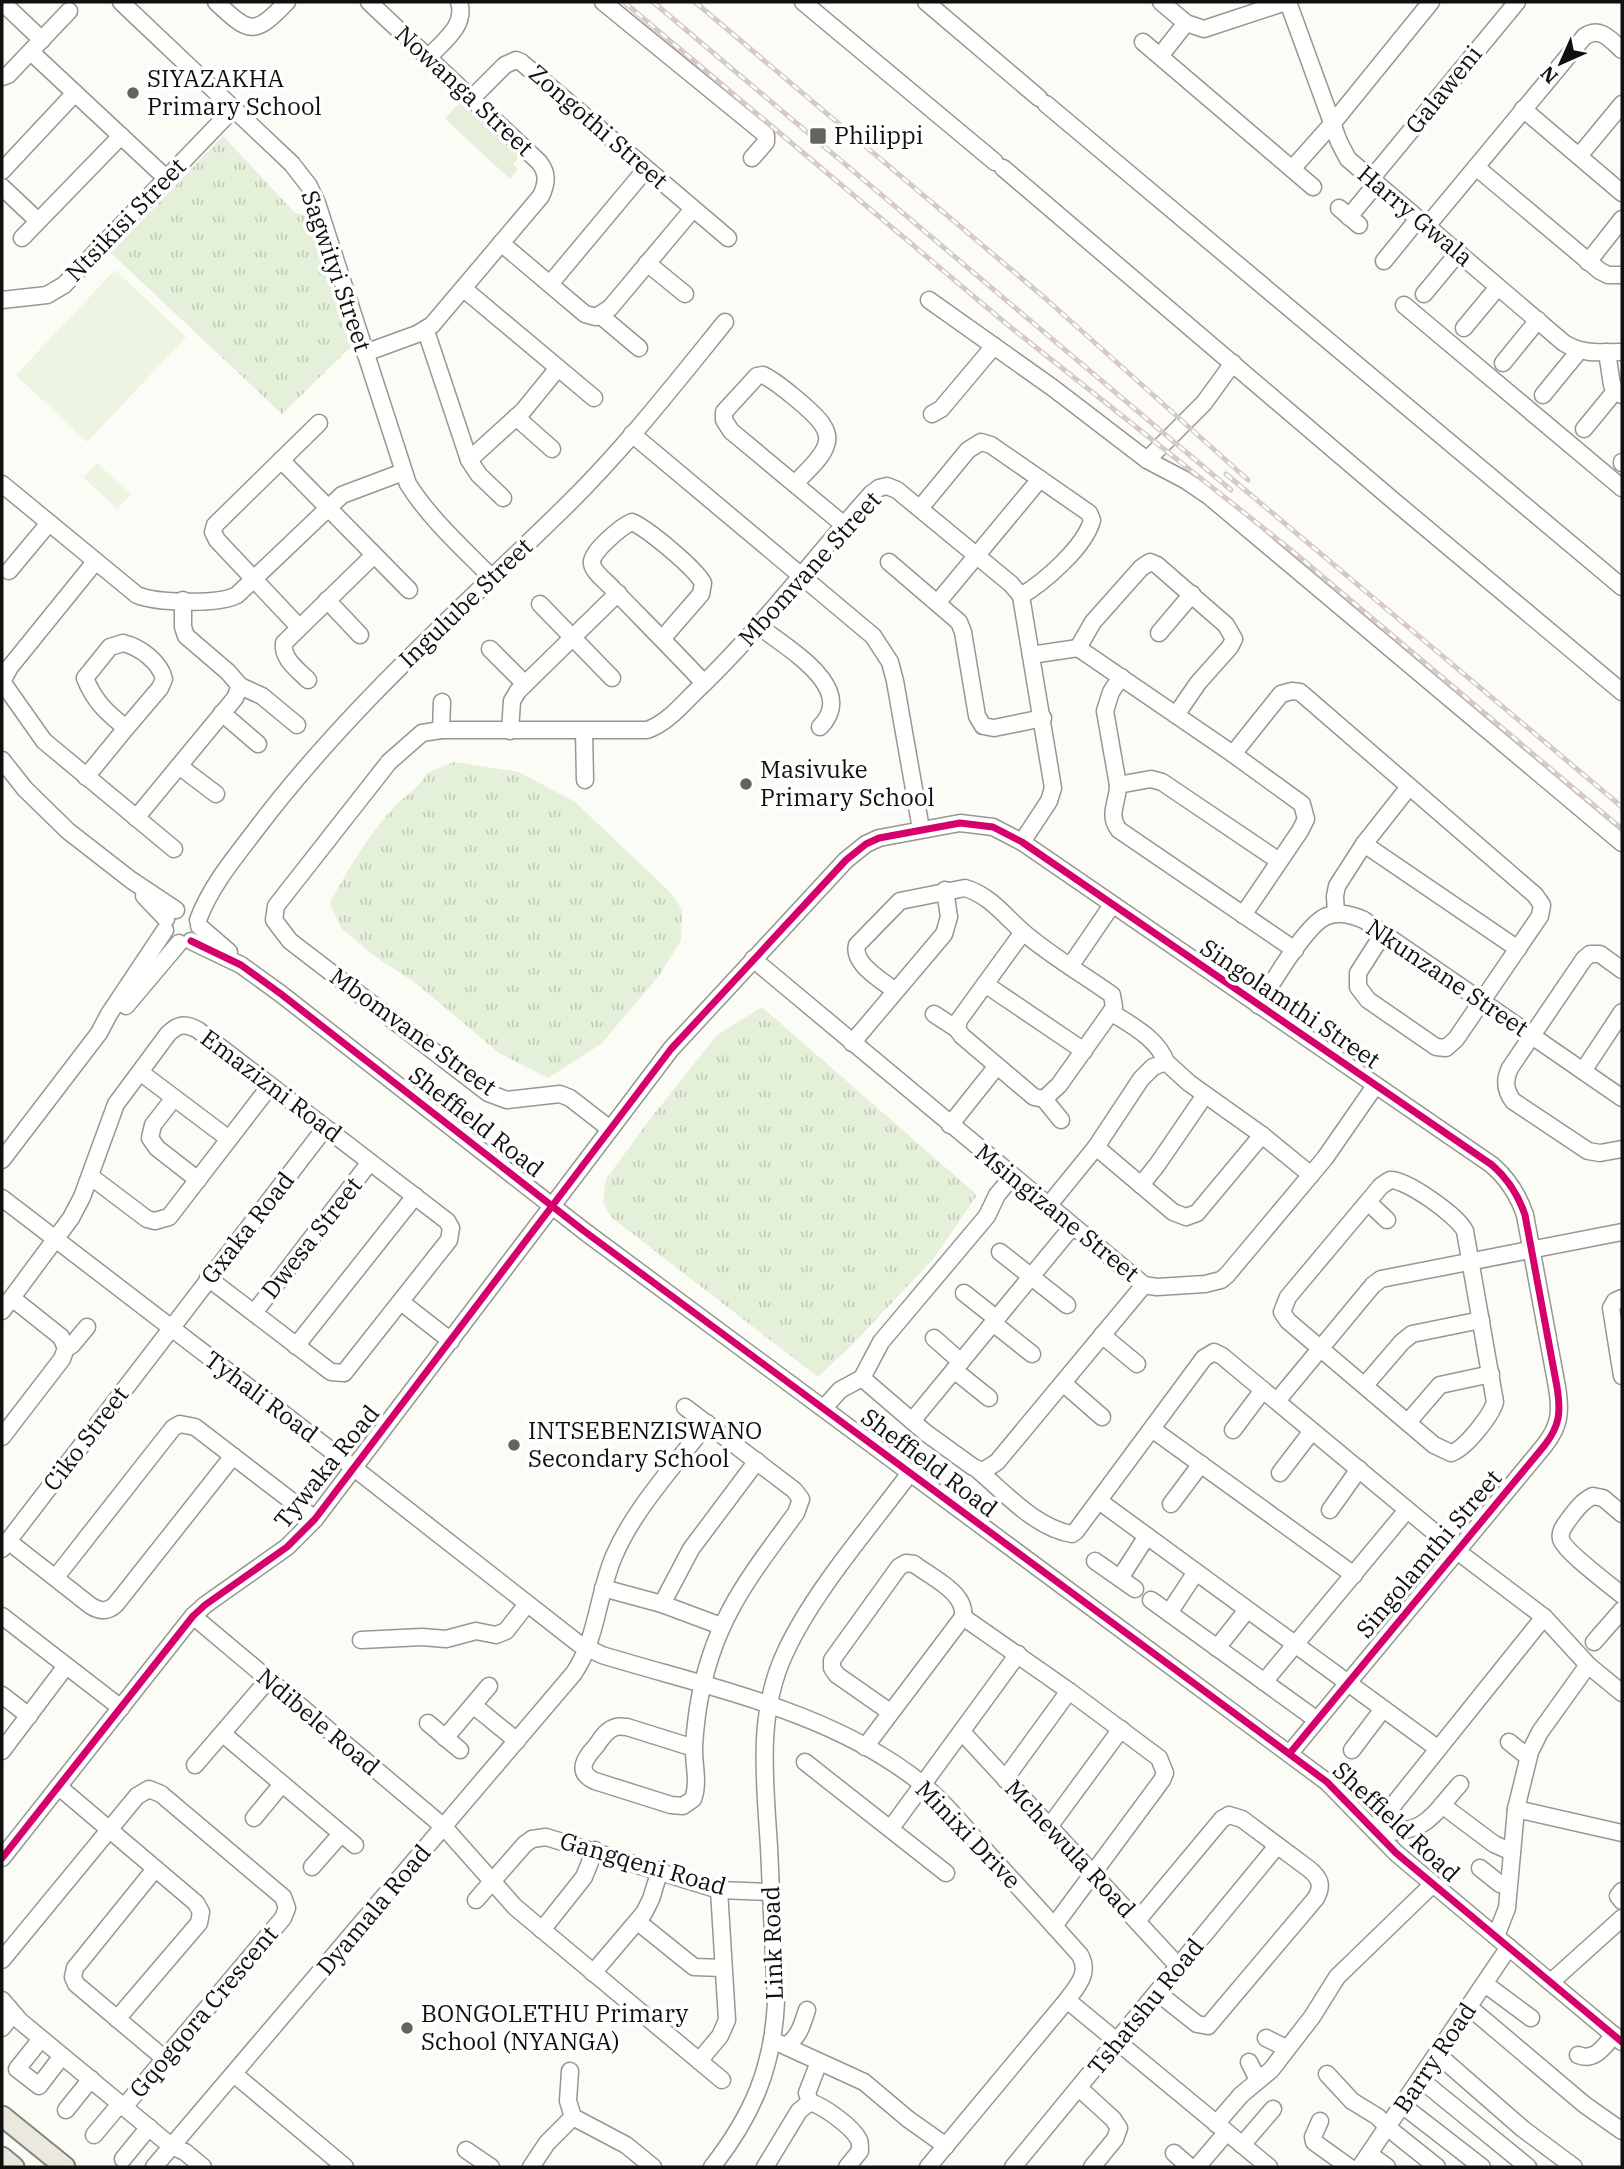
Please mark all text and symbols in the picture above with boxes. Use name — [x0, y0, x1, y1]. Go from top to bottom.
street label: Nowanga Street — [389, 18, 541, 163]
north arrow — [1526, 28, 1596, 98]
street label: Galaweni — [1398, 39, 1489, 140]
street label: Zongothi Street — [522, 57, 675, 196]
text: N — [1535, 61, 1563, 89]
place label: SIYAZAKHA Primary School — [147, 62, 322, 122]
marker: SIYAZAKHA Primary School — [125, 85, 141, 101]
place label: Philippi — [834, 119, 923, 151]
marker: Philippi — [808, 126, 828, 146]
street label: Ntsikisi Street — [58, 151, 192, 288]
street label: Harry Gwala — [1351, 157, 1480, 273]
street label: Sagwityi Street — [294, 186, 379, 355]
street label: Mbomvane Street — [731, 484, 888, 653]
street label: Ingulube Street — [392, 530, 539, 674]
place label: Masivuke Primary School — [760, 753, 935, 813]
marker: Masivuke Primary School — [738, 776, 754, 792]
street label: Nkunzane Street — [1360, 911, 1535, 1043]
street label: Singolamthi Street — [1194, 931, 1387, 1075]
street label: Mbomvane Street — [324, 960, 503, 1102]
street label: Emazizni Road — [194, 1022, 349, 1149]
street label: Sheffield Road — [403, 1058, 551, 1184]
street label: Msingizane Street — [969, 1136, 1146, 1288]
street label: Gxaka Road — [193, 1165, 301, 1290]
street label: Dwesa Street — [254, 1170, 369, 1305]
street label: Tyhali Road — [198, 1343, 325, 1449]
street label: Ciko Street — [35, 1380, 135, 1497]
street label: Tywaka Road — [266, 1398, 386, 1535]
street label: Sheffield Road — [855, 1400, 1004, 1524]
place label: INTSEBENZISWANO Secondary School — [528, 1414, 762, 1474]
marker: INTSEBENZISWANO Secondary School — [506, 1437, 522, 1453]
street label: Singolamthi Street — [1348, 1462, 1508, 1644]
street label: Ndibele Road — [251, 1660, 387, 1782]
street label: Sheffield Road — [1326, 1754, 1467, 1888]
street label: Mchewula Road — [998, 1772, 1143, 1924]
street label: Minixi Drive — [909, 1773, 1028, 1895]
street label: Gangqeni Road — [556, 1824, 730, 1902]
street label: Dyamala Road — [309, 1837, 437, 1982]
street label: Link Road — [754, 1886, 790, 2001]
street label: Gqogqora Crescent — [122, 1919, 285, 2104]
street label: Tshatshu Road — [1080, 1931, 1210, 2081]
street label: Barry Road — [1385, 1996, 1483, 2119]
place label: BONGOLETHU Primary School (NYANGA) — [421, 1997, 689, 2057]
marker: BONGOLETHU Primary School (NYANGA) — [399, 2020, 415, 2036]

